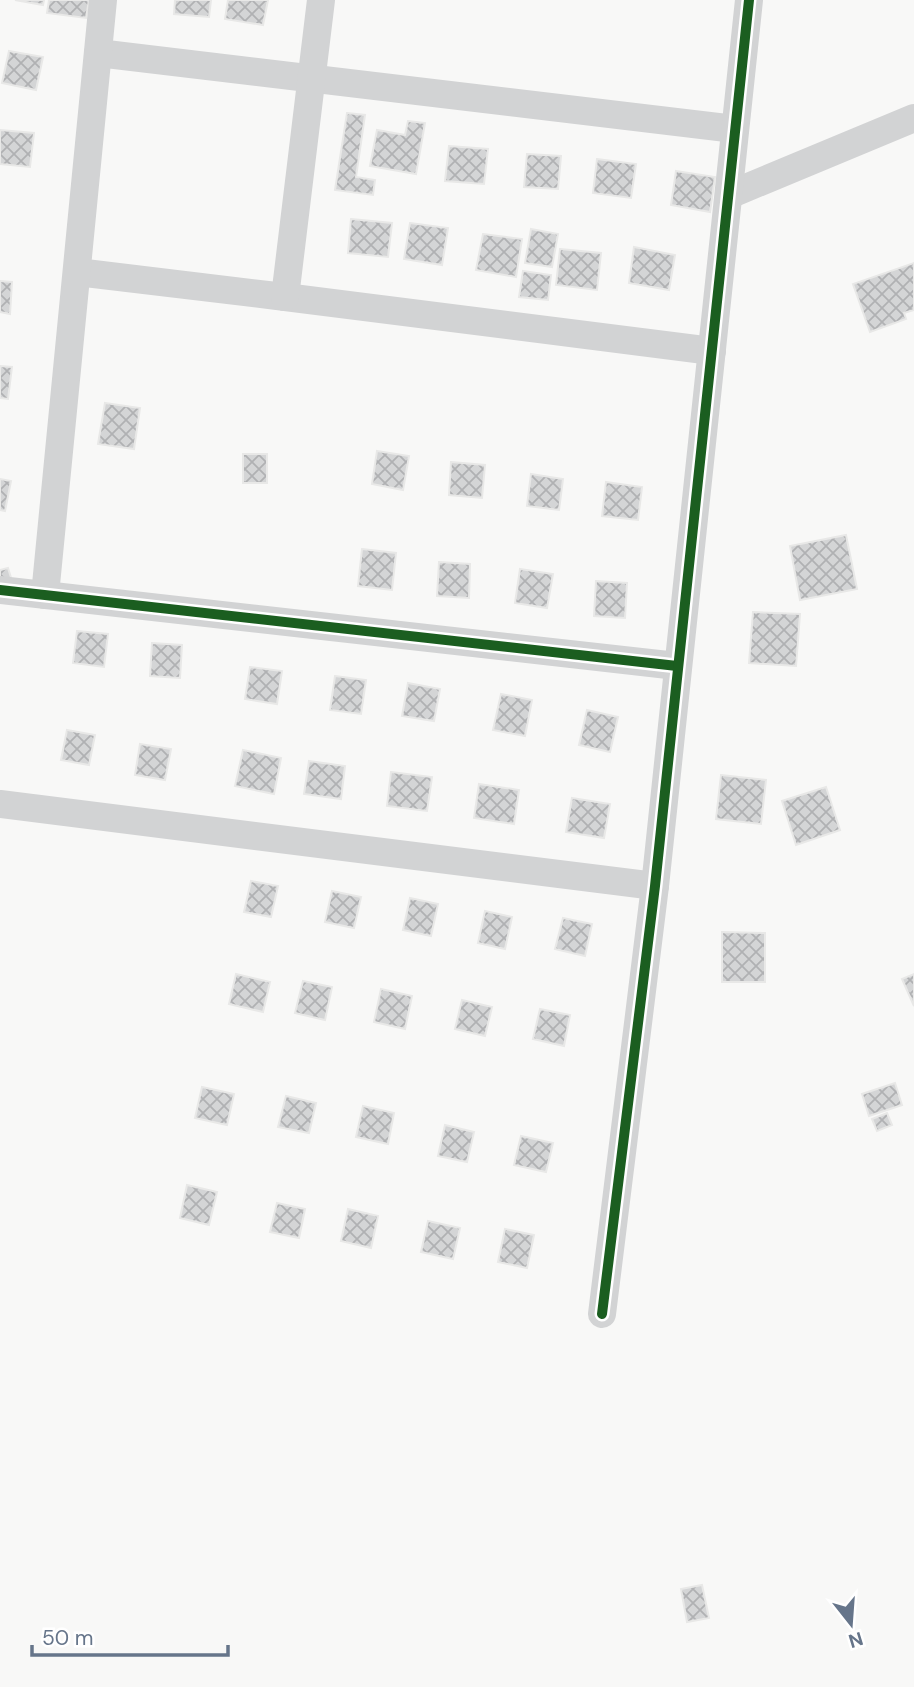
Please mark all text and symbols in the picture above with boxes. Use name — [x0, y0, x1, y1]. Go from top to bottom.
north arrow — [816, 1589, 886, 1659]
scale bar — [32, 1614, 228, 1658]
text: 50 m — [42, 1624, 93, 1652]
text: N — [846, 1626, 866, 1654]

